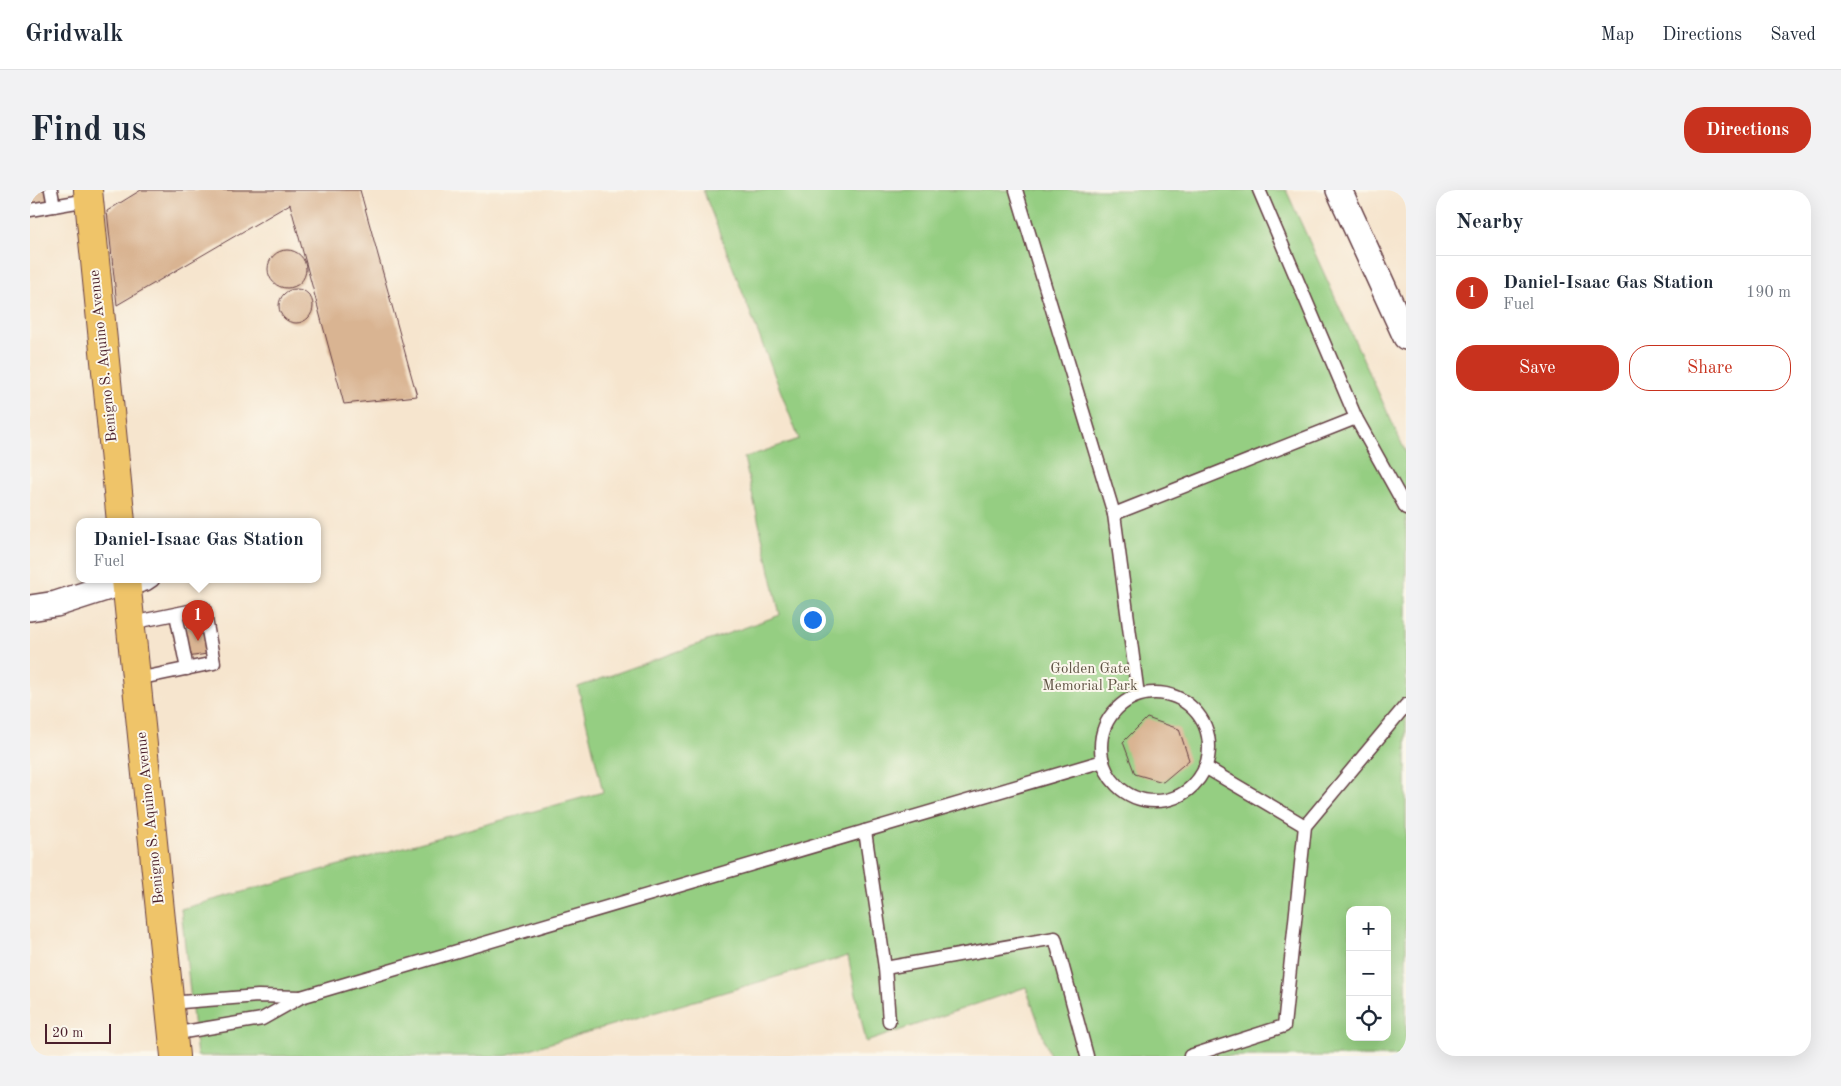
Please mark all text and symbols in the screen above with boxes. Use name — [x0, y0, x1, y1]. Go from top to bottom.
text: Gridwalk — [25, 23, 123, 47]
text: Map — [1601, 26, 1634, 44]
text: Directions — [1662, 26, 1742, 44]
text: Saved — [1770, 26, 1816, 44]
button: Directions — [1684, 107, 1811, 153]
text: Find us — [30, 113, 146, 148]
text: Nearby — [1456, 212, 1524, 233]
street label: Benigno S. Aquino Avenue — [87, 269, 121, 443]
text: Daniel-Isaac Gas Station — [1503, 274, 1714, 293]
text: 1 — [1467, 285, 1477, 301]
text: 190 m — [1746, 285, 1791, 301]
text: Fuel — [1503, 297, 1534, 313]
button: Save — [1456, 345, 1619, 391]
button: Share — [1629, 345, 1791, 391]
popup — [76, 518, 321, 583]
text: Daniel-Isaac Gas Station — [93, 531, 304, 550]
text: Fuel — [93, 554, 124, 570]
pin: 1 — [182, 600, 214, 641]
your location — [800, 607, 826, 633]
park label: Golden Gate Memorial Park — [1042, 662, 1138, 694]
street label: Benigno S. Aquino Avenue — [134, 731, 168, 905]
map controls — [1346, 906, 1391, 1041]
button: + — [1346, 906, 1391, 951]
button: − — [1346, 951, 1391, 996]
button: locate — [1346, 996, 1391, 1041]
scale bar — [45, 1021, 111, 1044]
text: 20 m — [52, 1026, 83, 1040]

